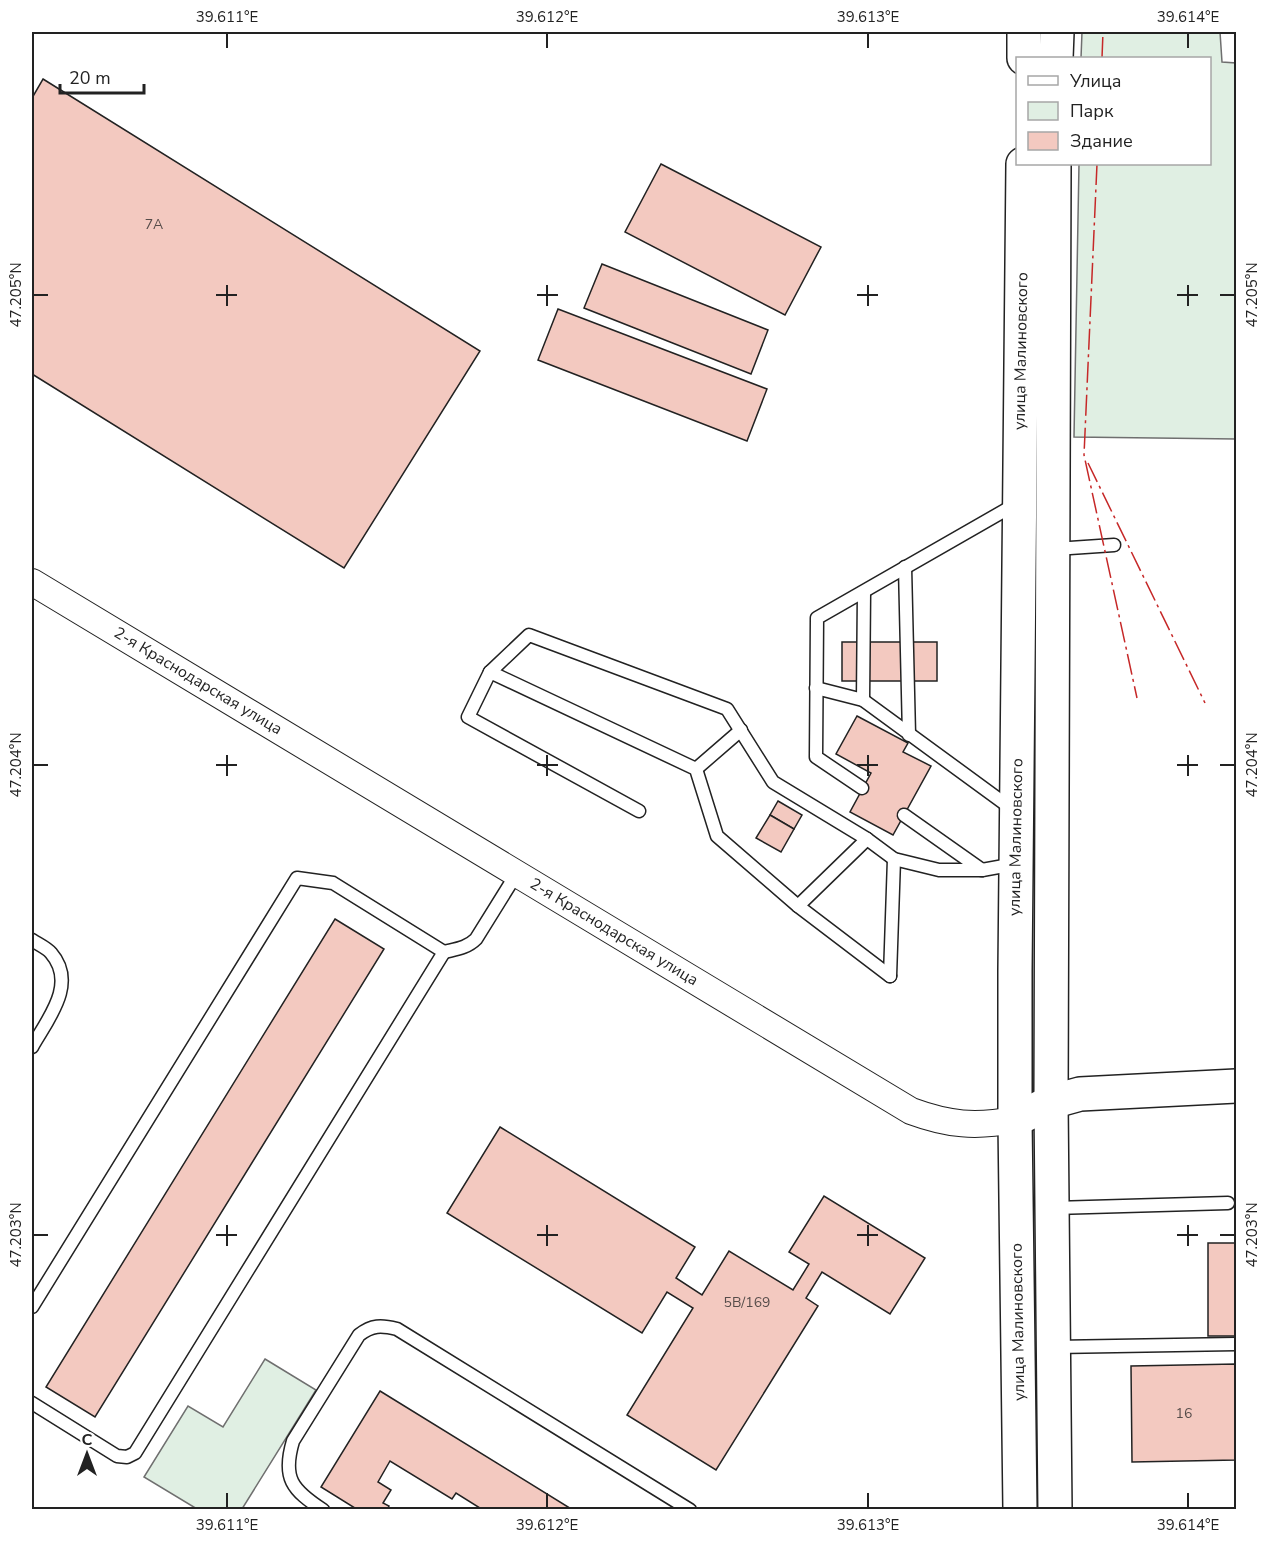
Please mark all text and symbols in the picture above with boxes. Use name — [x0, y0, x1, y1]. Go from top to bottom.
text: 39.611°E — [196, 7, 258, 27]
text: 39.612°E — [516, 7, 578, 27]
text: 39.613°E — [837, 7, 899, 27]
text: 39.614°E — [1157, 7, 1219, 27]
scale bar — [60, 57, 144, 95]
legend — [1016, 57, 1211, 165]
text: 20 m — [69, 66, 111, 90]
text: Улица — [1069, 69, 1121, 93]
text: Парк — [1070, 99, 1114, 123]
text: Здание — [1070, 129, 1133, 153]
house number: 7А — [145, 215, 163, 234]
text: 47.205°N — [6, 262, 26, 328]
text: 47.205°N — [1242, 262, 1262, 328]
street label: улица Малиновского — [1009, 272, 1033, 430]
street label: 2-я Краснодарская улица — [110, 622, 286, 740]
text: 47.204°N — [6, 732, 26, 798]
text: 47.204°N — [1242, 732, 1262, 798]
street label: улица Малиновского — [1004, 758, 1028, 916]
street label: 2-я Краснодарская улица — [526, 873, 702, 991]
text: 47.203°N — [6, 1202, 26, 1268]
text: 47.203°N — [1242, 1202, 1262, 1268]
street label: улица Малиновского — [1006, 1243, 1030, 1401]
house number: 5В/169 — [723, 1293, 771, 1312]
house number: 16 — [1176, 1404, 1192, 1423]
north arrow — [57, 1424, 117, 1484]
text: С — [82, 1429, 93, 1451]
text: 39.611°E — [196, 1515, 258, 1535]
text: 39.612°E — [516, 1515, 578, 1535]
text: 39.613°E — [837, 1515, 899, 1535]
text: 39.614°E — [1157, 1515, 1219, 1535]

